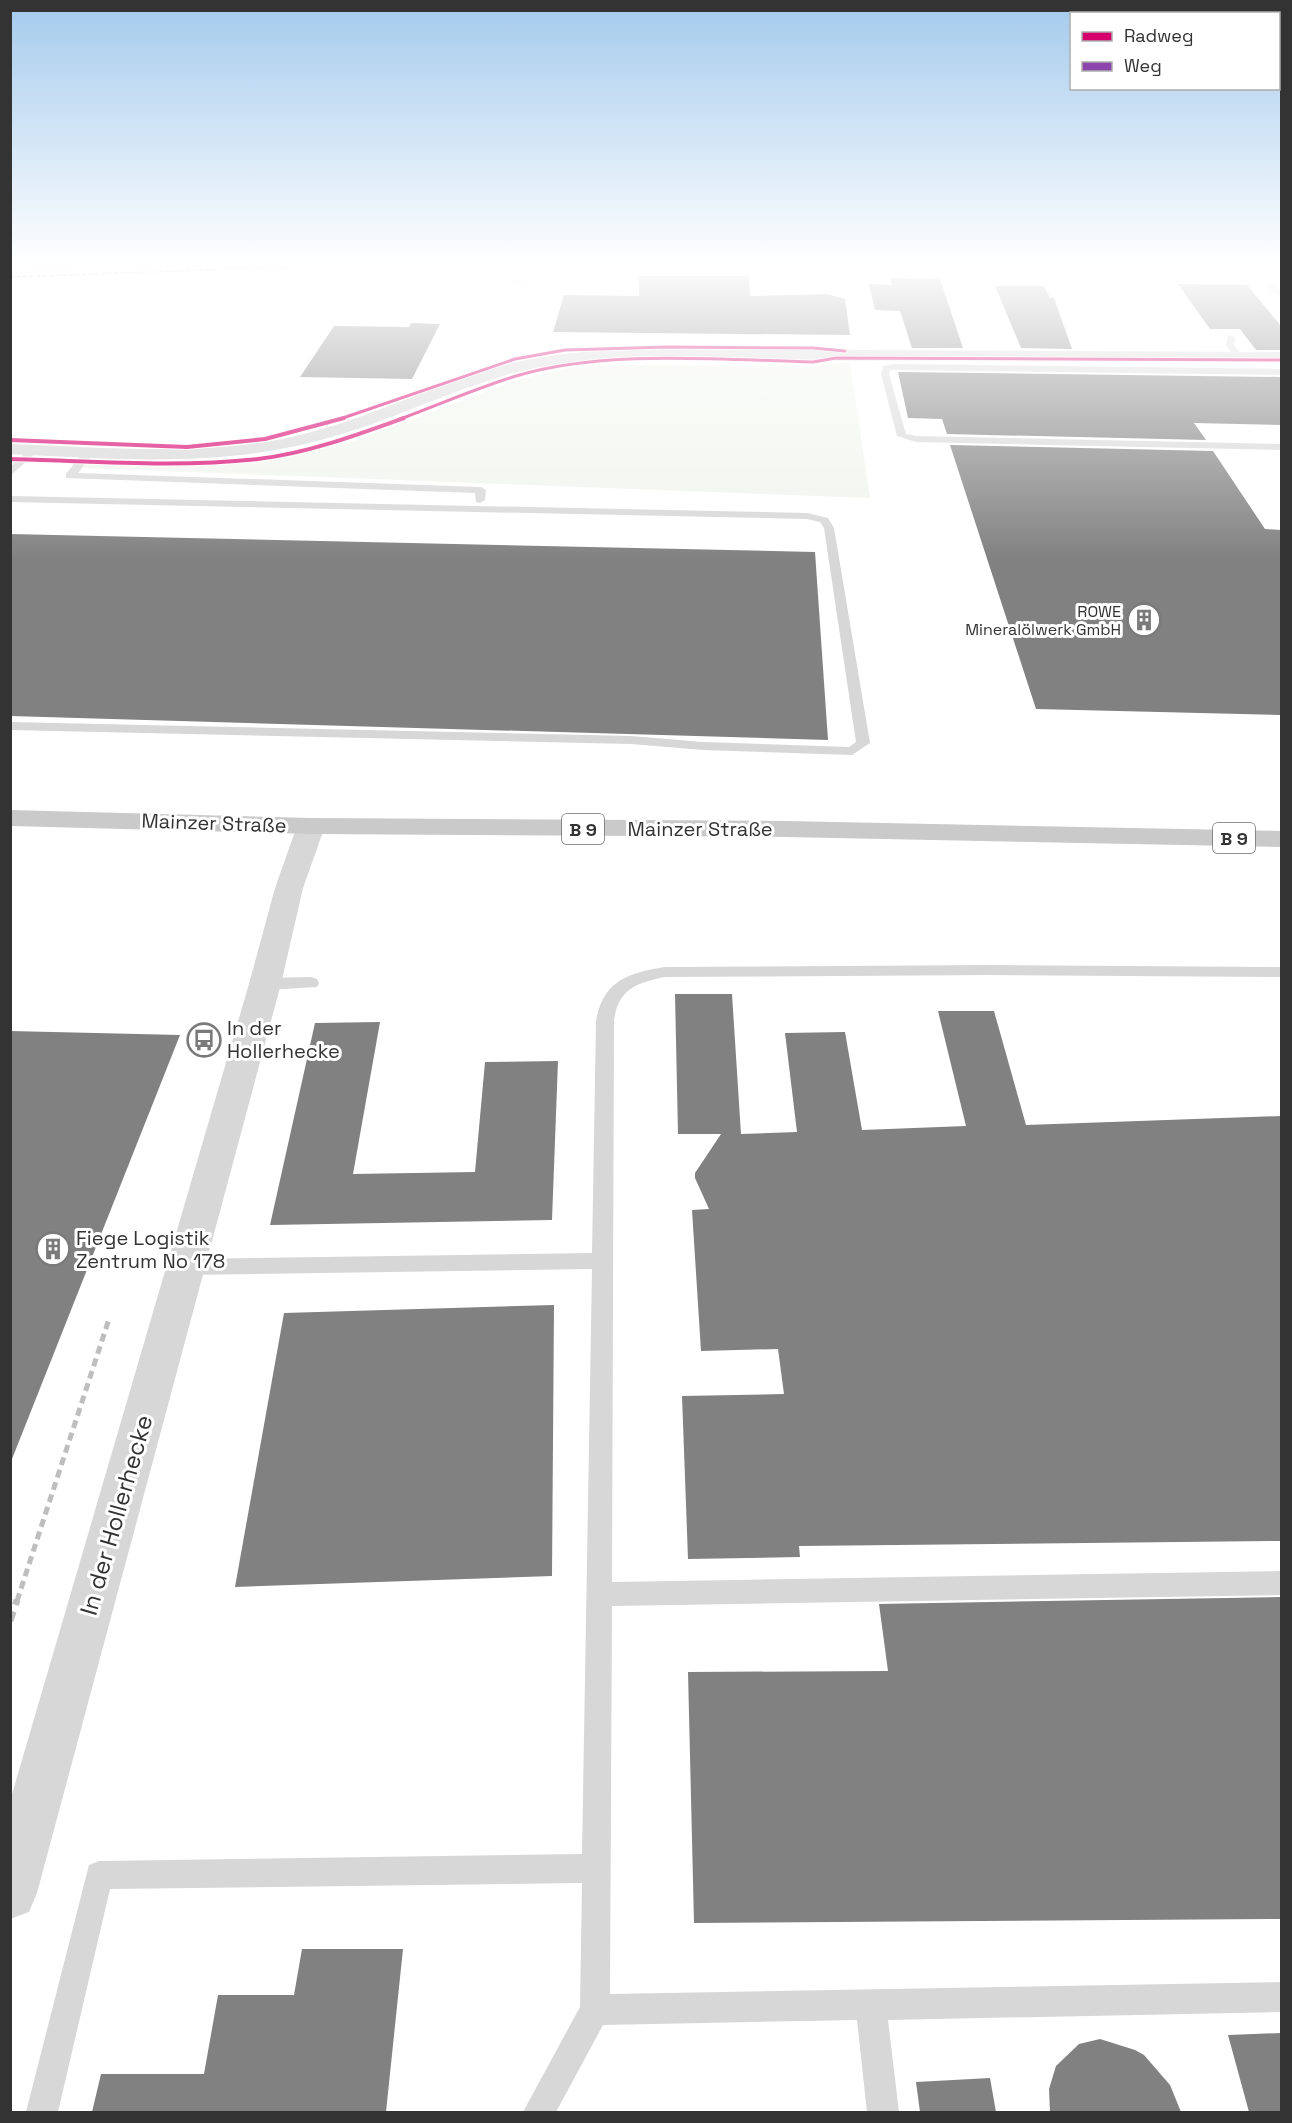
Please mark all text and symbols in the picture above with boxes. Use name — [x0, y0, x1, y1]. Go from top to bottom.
legend — [1070, 12, 1280, 90]
text: Radweg — [1124, 24, 1194, 47]
text: Weg — [1124, 54, 1162, 77]
place label: ROWE Mineralölwerk GmbH — [965, 601, 1121, 640]
building icon: ROWE Mineralölwerk GmbH — [1126, 602, 1162, 638]
street label: Mainzer Straße — [141, 807, 287, 839]
road number: B 9 — [562, 814, 604, 844]
street label: Mainzer Straße — [627, 816, 773, 842]
road number: B 9 — [1213, 823, 1255, 853]
place label: In der Hollerhecke — [227, 1015, 340, 1064]
bus stop icon: In der Hollerhecke — [186, 1022, 222, 1058]
place label: Fiege Logistik Zentrum No 178 — [76, 1225, 225, 1274]
building icon: Fiege Logistik Zentrum No 178 — [35, 1231, 71, 1267]
street label: In der Hollerhecke — [73, 1411, 159, 1619]

